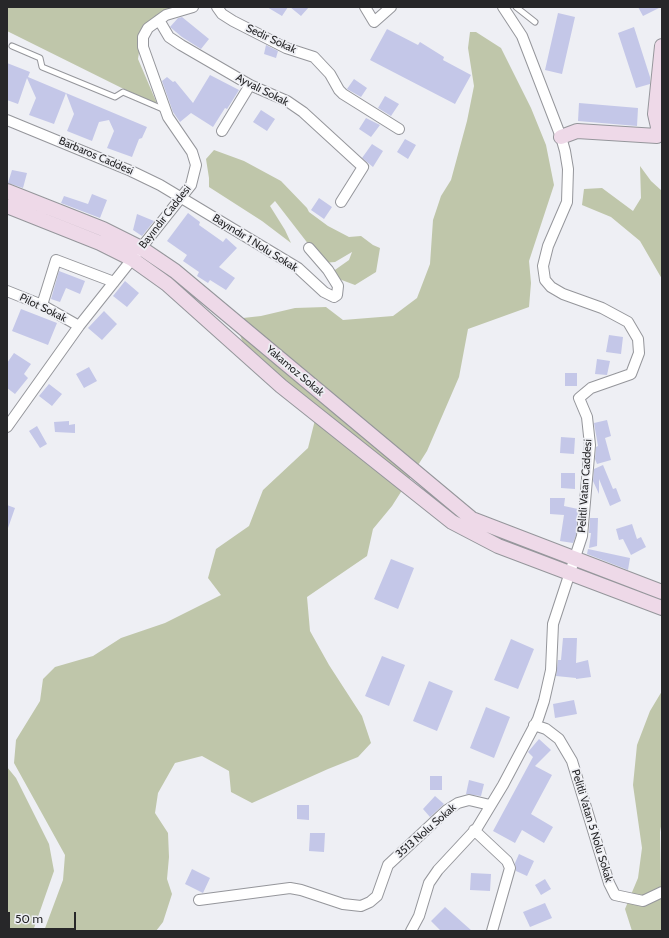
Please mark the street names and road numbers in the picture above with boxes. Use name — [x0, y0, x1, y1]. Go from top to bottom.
street label: Sedir Sokak — [244, 22, 298, 56]
street label: Ayvalı Sokak — [233, 71, 291, 109]
street label: Barbaros Caddesi — [57, 134, 135, 178]
street label: Bayındır Caddesi — [136, 183, 194, 251]
street label: Bayındır 1 Nolu Sokak — [210, 211, 300, 275]
street label: Pilot Sokak — [17, 291, 69, 325]
street label: Yakamoz Sokak — [263, 343, 327, 399]
street label: Pelitli Vatan Caddesi — [575, 439, 595, 533]
street label: Pelitli Vatan 5 Nolu Sokak — [569, 768, 615, 884]
street label: 3513 Nolu Sokak — [393, 801, 459, 861]

